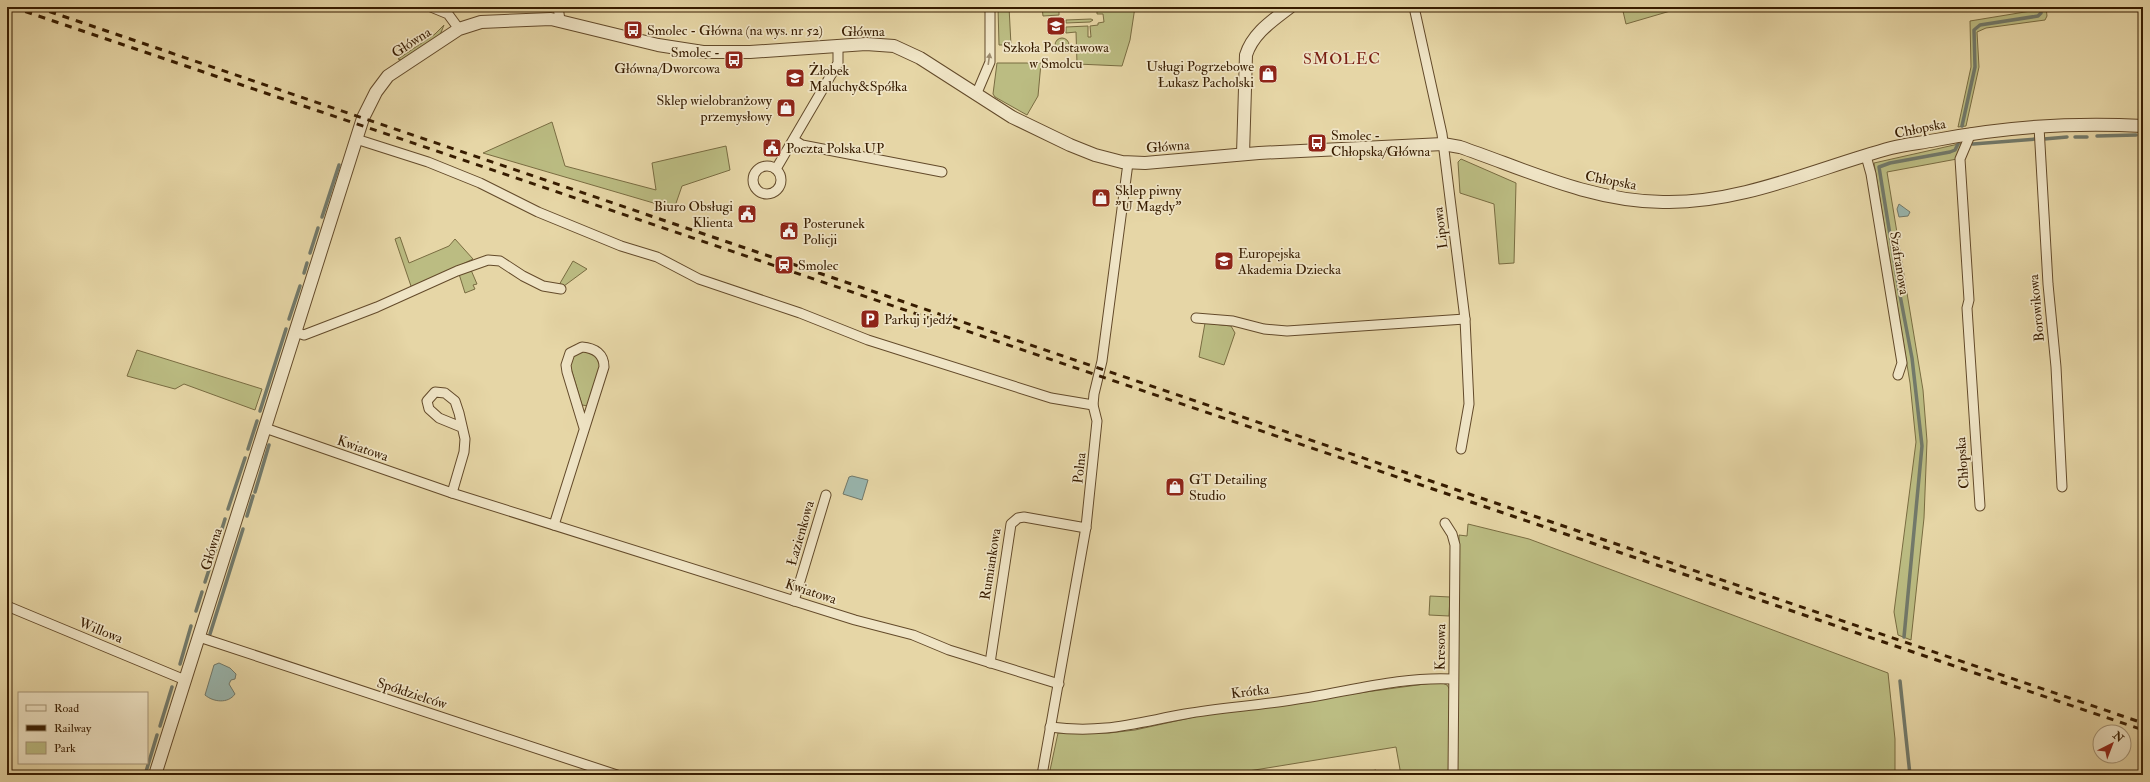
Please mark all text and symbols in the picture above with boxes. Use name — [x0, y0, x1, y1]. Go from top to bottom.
school or university icon: Szkoła Podstawowa w Smolcu — [1045, 15, 1067, 37]
bus stop icon: Smolec - Główna (na wys. nr 52) — [622, 19, 644, 41]
place label: Smolec - Główna (na wys. nr 52) — [647, 22, 823, 40]
street label: Główna — [388, 23, 434, 61]
street label: Główna — [841, 23, 885, 40]
place label: Szkoła Podstawowa w Smolcu — [1003, 39, 1109, 72]
place label: Smolec - Główna/Dworcowa — [614, 44, 720, 77]
bus stop icon: Smolec - Główna/Dworcowa — [723, 49, 745, 71]
district label: SMOLEC — [1303, 49, 1381, 69]
one-way arrow — [987, 53, 993, 65]
place label: Usługi Pogrzebowe Łukasz Pacholski — [1146, 58, 1254, 91]
place label: Żłobek Maluchy&Spółka — [809, 62, 907, 96]
shop icon: Usługi Pogrzebowe Łukasz Pacholski — [1257, 63, 1279, 85]
school or university icon: Żłobek Maluchy&Spółka — [784, 67, 806, 89]
place label: Sklep wielobranżowy przemysłowy — [656, 92, 773, 126]
shop icon: Sklep wielobranżowy przemysłowy — [775, 97, 797, 119]
street label: Chłopska — [1893, 115, 1948, 143]
place label: Smolec - Chłopska/Główna — [1331, 127, 1430, 161]
bus stop icon: Smolec - Chłopska/Główna — [1306, 132, 1328, 154]
street label: Główna — [1146, 136, 1191, 156]
public building icon: Poczta Polska UP — [761, 137, 783, 159]
place label: Poczta Polska UP — [786, 140, 884, 157]
street label: Chłopska — [1584, 167, 1638, 195]
place label: Sklep piwny "U Magdy" — [1115, 182, 1182, 216]
shop icon: Sklep piwny "U Magdy" — [1090, 187, 1112, 209]
place label: Biuro Obsługi Klienta — [654, 198, 733, 231]
public building icon: Biuro Obsługi Klienta — [736, 203, 758, 225]
street label: Lipowa — [1429, 206, 1452, 250]
place label: Posterunek Policji — [803, 215, 865, 248]
public building icon: Posterunek Policji — [778, 220, 800, 242]
street label: Szafranowa — [1886, 230, 1913, 296]
place label: Europejska Akademia Dziecka — [1237, 245, 1341, 278]
school or university icon: Europejska Akademia Dziecka — [1213, 250, 1235, 272]
station icon: Smolec — [773, 254, 795, 276]
place label: Smolec — [798, 257, 839, 274]
street label: Borowikowa — [2025, 273, 2048, 342]
parking icon: Parkuj i jedź — [859, 308, 881, 330]
place label: Parkuj i jedź — [884, 311, 952, 328]
street label: Kwiatowa — [335, 432, 391, 465]
street label: Chłopska — [1952, 436, 1974, 490]
street label: Polna — [1069, 451, 1090, 484]
place label: GT Detailing Studio — [1189, 471, 1268, 504]
shop icon: GT Detailing Studio — [1164, 476, 1186, 498]
street label: Łazienkowa — [783, 498, 818, 568]
street label: Główna — [197, 526, 226, 572]
street label: Rumiankowa — [976, 527, 1005, 601]
street label: Kwiatowa — [783, 575, 839, 608]
street label: Willowa — [75, 614, 126, 647]
street label: Kresowa — [1432, 623, 1449, 670]
street label: Spółdzielców — [374, 674, 449, 714]
street label: Krótka — [1230, 681, 1270, 702]
legend — [18, 692, 148, 764]
text: Road — [54, 701, 79, 716]
text: Railway — [54, 721, 92, 736]
north arrow — [2092, 724, 2132, 764]
text: N — [2110, 728, 2127, 746]
text: Park — [54, 741, 76, 756]

